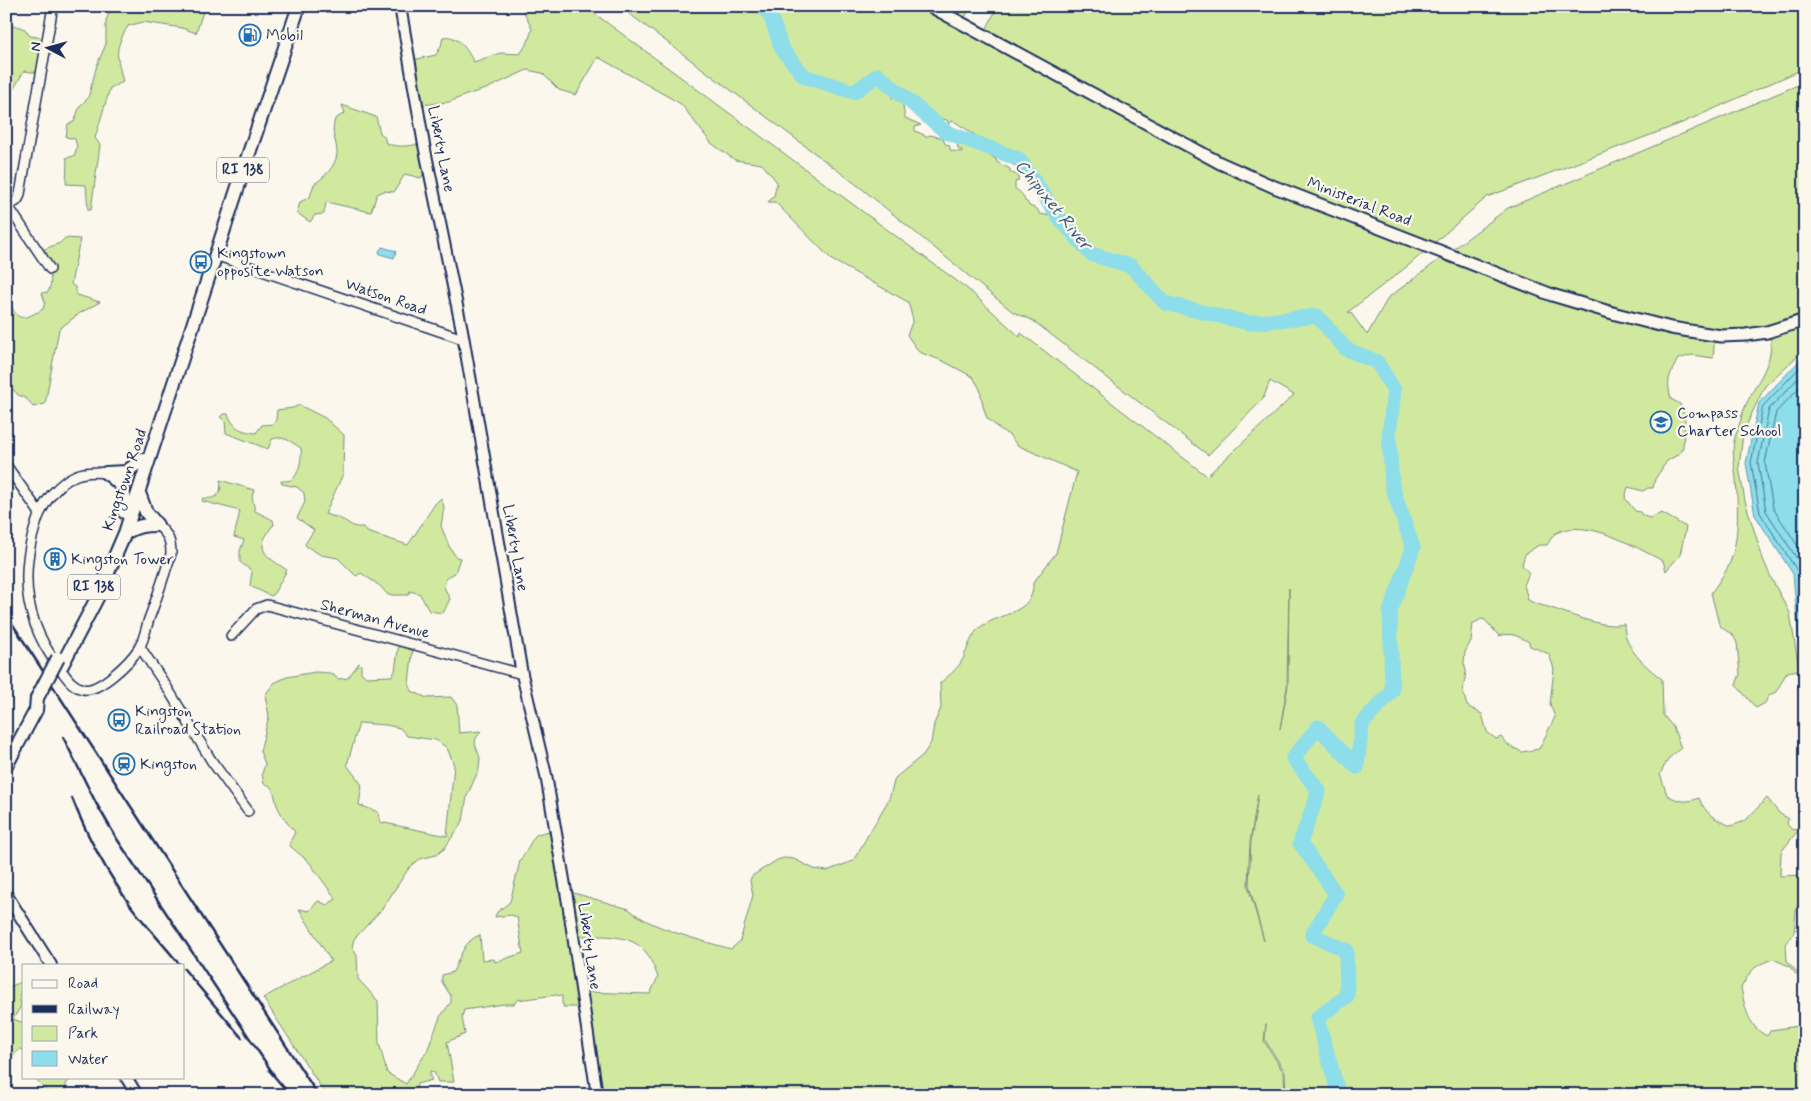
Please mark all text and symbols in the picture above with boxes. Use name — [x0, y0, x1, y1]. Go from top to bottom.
north arrow — [22, 22, 72, 72]
fuel station icon: Mobil — [238, 23, 262, 47]
place label: Mobil — [266, 25, 303, 46]
text: N — [27, 41, 46, 52]
street label: Liberty Lane — [422, 104, 460, 194]
water label: Chipuxet River — [1009, 155, 1099, 257]
road number: RI 138 — [217, 158, 269, 182]
street label: Ministerial Road — [1304, 172, 1414, 232]
place label: Kingstown opposite Watson — [217, 243, 324, 282]
bus stop icon: Kingstown opposite Watson — [189, 250, 213, 274]
street label: Watson Road — [342, 273, 430, 321]
place label: Compass Charter School — [1677, 403, 1782, 442]
school or university icon: Compass Charter School — [1649, 410, 1673, 434]
street label: Kingstown Road — [98, 426, 153, 534]
street label: Liberty Lane — [497, 503, 533, 593]
building icon: Kingston Tower — [43, 547, 67, 571]
place label: Kingston Tower — [71, 549, 174, 571]
road number: RI 138 — [68, 574, 120, 600]
street label: Sherman Avenue — [318, 594, 432, 644]
place label: Kingston Railroad Station — [135, 701, 241, 740]
bus stop icon: Kingston Railroad Station — [107, 708, 131, 732]
station icon: Kingston — [112, 752, 136, 776]
place label: Kingston — [140, 754, 197, 776]
street label: Liberty Lane — [573, 901, 605, 991]
legend — [22, 964, 185, 1078]
text: Road — [68, 974, 98, 994]
text: Railway — [68, 1000, 120, 1020]
text: Park — [68, 1024, 98, 1044]
text: Water — [68, 1050, 108, 1070]

